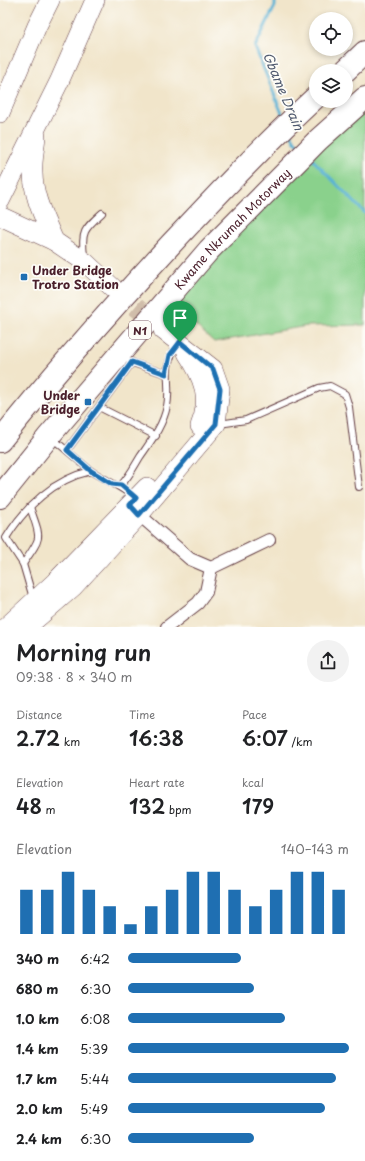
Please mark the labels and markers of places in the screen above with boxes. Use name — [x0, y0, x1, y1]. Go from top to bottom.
place label: Under Bridge Trotro Station — [32, 261, 119, 293]
marker: Under Bridge Trotro Station — [19, 272, 29, 282]
pin — [163, 301, 197, 342]
place label: Under Bridge — [40, 386, 81, 418]
marker: Under Bridge — [83, 397, 93, 407]

